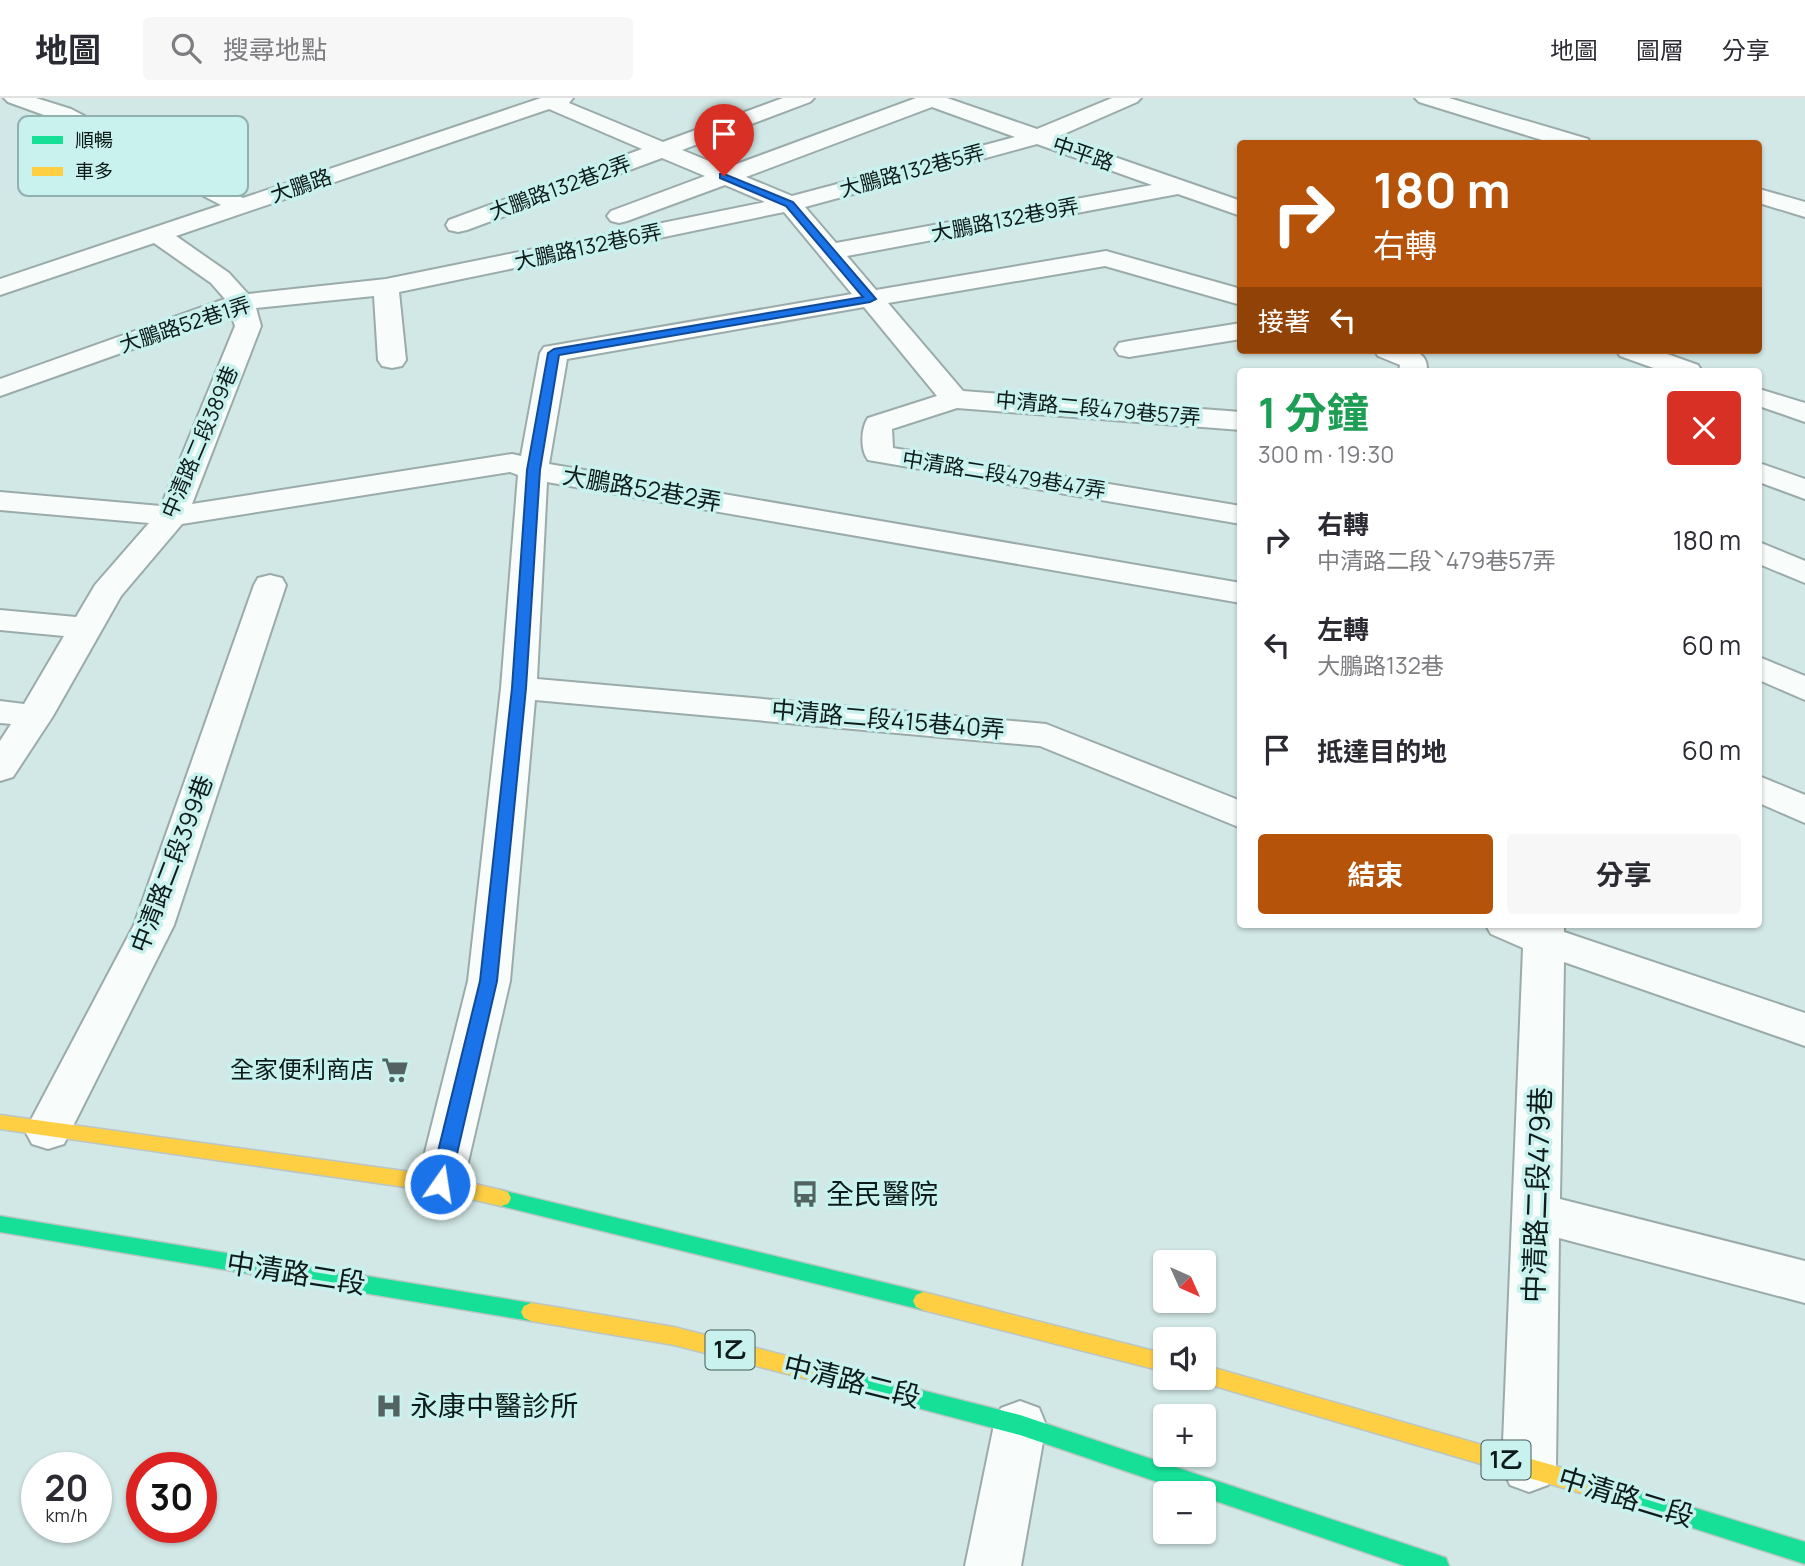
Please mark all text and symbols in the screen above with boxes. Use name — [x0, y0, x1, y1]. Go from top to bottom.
search box — [143, 17, 633, 80]
text: 地圖 — [35, 27, 101, 72]
icon: search — [167, 29, 205, 67]
text: 搜尋地點 — [223, 31, 327, 67]
text: 地圖 — [1550, 33, 1598, 66]
text: 圖層 — [1636, 33, 1684, 66]
text: 分享 — [1722, 33, 1770, 66]
pin — [694, 104, 754, 176]
icon: arrive — [705, 115, 743, 153]
legend — [18, 116, 248, 196]
text: 順暢 — [75, 127, 113, 153]
street label: 中平路 — [1049, 130, 1118, 177]
street label: 大鵬路132巷5弄 — [836, 137, 987, 203]
street label: 大鵬路132巷2弄 — [485, 148, 634, 226]
text: 180 m — [1373, 156, 1511, 223]
text: 車多 — [75, 158, 113, 184]
street label: 大鵬路 — [266, 162, 335, 209]
icon: right — [1258, 168, 1349, 259]
street label: 大鵬路132巷9弄 — [929, 191, 1081, 247]
street label: 大鵬路132巷6弄 — [512, 217, 664, 275]
text: 右轉 — [1373, 223, 1437, 267]
street label: 大鵬路52巷1弄 — [115, 290, 254, 358]
icon: left — [1324, 301, 1362, 339]
text: 接著 — [1258, 303, 1310, 339]
street label: 中清路二段389巷 — [154, 361, 244, 522]
text: 1 分鐘 — [1258, 383, 1369, 441]
street label: 中清路二段479巷57弄 — [994, 385, 1202, 431]
button: close — [1667, 391, 1741, 465]
text: 300 m · 19:30 — [1258, 438, 1394, 470]
street label: 中清路二段479巷47弄 — [900, 444, 1108, 504]
street label: 大鵬路52巷2弄 — [560, 457, 724, 518]
text: 右轉 — [1317, 506, 1369, 542]
icon: right — [1258, 521, 1296, 559]
text: 180 m — [1673, 522, 1741, 558]
text: 中清路二段ˋ479巷57弄 — [1317, 544, 1556, 576]
text: 左轉 — [1317, 611, 1369, 647]
icon: left — [1258, 626, 1296, 664]
text: 60 m — [1682, 627, 1741, 663]
text: 大鵬路132巷 — [1317, 649, 1444, 681]
street label: 中清路二段415巷40弄 — [770, 692, 1006, 745]
icon: arrive — [1258, 731, 1296, 769]
text: 60 m — [1682, 732, 1741, 768]
text: 抵達目的地 — [1317, 733, 1447, 769]
street label: 中清路二段399巷 — [122, 770, 220, 957]
button: 結束 — [1258, 834, 1493, 914]
button: 分享 — [1507, 834, 1741, 914]
place label: 全家便利商店 — [230, 1052, 374, 1085]
supermarket icon: 全家便利商店 — [380, 1055, 410, 1085]
street label: 中清路二段479巷 — [1513, 1086, 1559, 1304]
position arrow — [403, 1147, 477, 1221]
place label: 全民醫院 — [826, 1174, 938, 1212]
bus stop icon: 全民醫院 — [790, 1179, 820, 1209]
street label: 中清路二段 — [224, 1242, 368, 1302]
north arrow — [1153, 1250, 1216, 1312]
map controls — [1153, 1250, 1216, 1544]
button: sound — [1153, 1327, 1216, 1390]
road number: 1乙 — [706, 1330, 754, 1370]
street label: 中清路二段 — [780, 1345, 925, 1415]
place label: 永康中醫診所 — [410, 1386, 578, 1424]
hospital icon: 永康中醫診所 — [374, 1391, 404, 1421]
button: + — [1153, 1404, 1216, 1467]
road number: 1乙 — [1482, 1441, 1530, 1480]
speed limit sign: 30 — [126, 1452, 217, 1543]
street label: 中清路二段 — [1554, 1457, 1699, 1535]
text: 20 — [45, 1464, 88, 1512]
button: − — [1153, 1481, 1216, 1544]
text: km/h — [46, 1503, 87, 1527]

